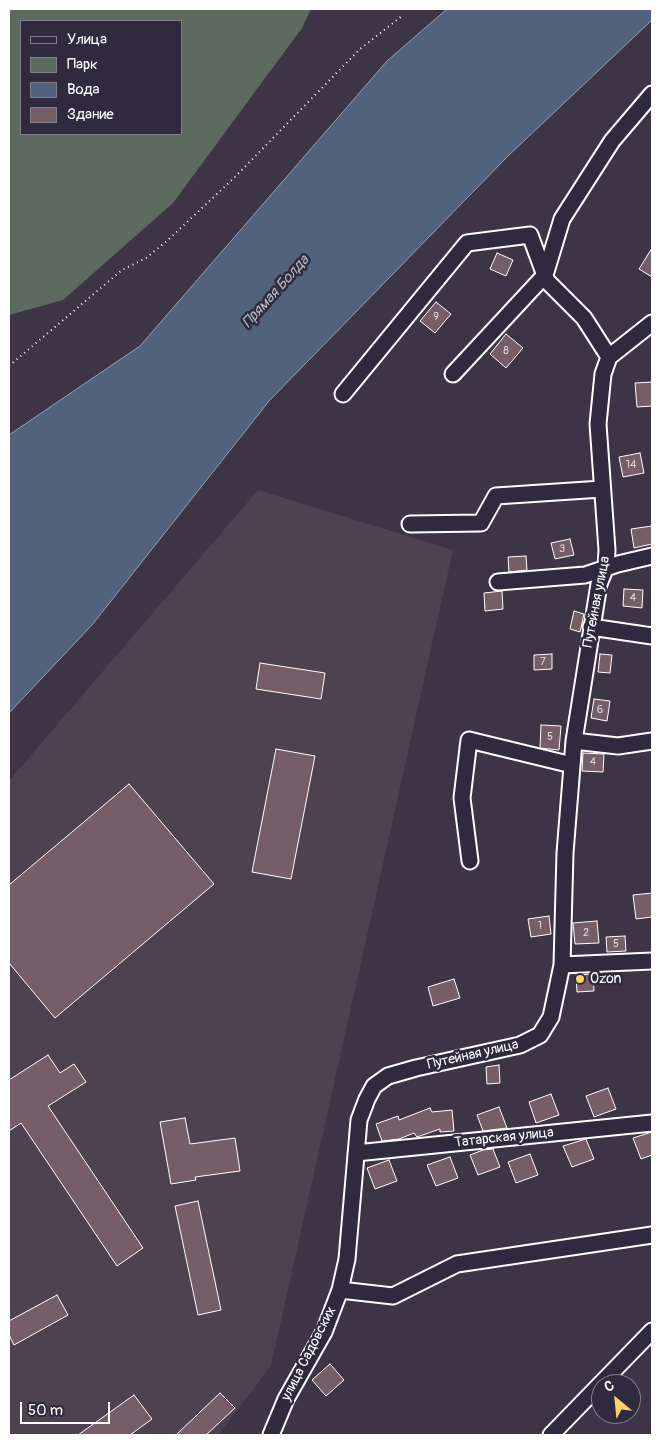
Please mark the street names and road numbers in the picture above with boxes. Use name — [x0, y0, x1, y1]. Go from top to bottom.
street label: Путейная улица — [580, 555, 614, 649]
street label: Путейная улица — [426, 1036, 520, 1074]
street label: Татарская улица — [454, 1124, 554, 1152]
street label: улица Садовских — [278, 1304, 340, 1404]

